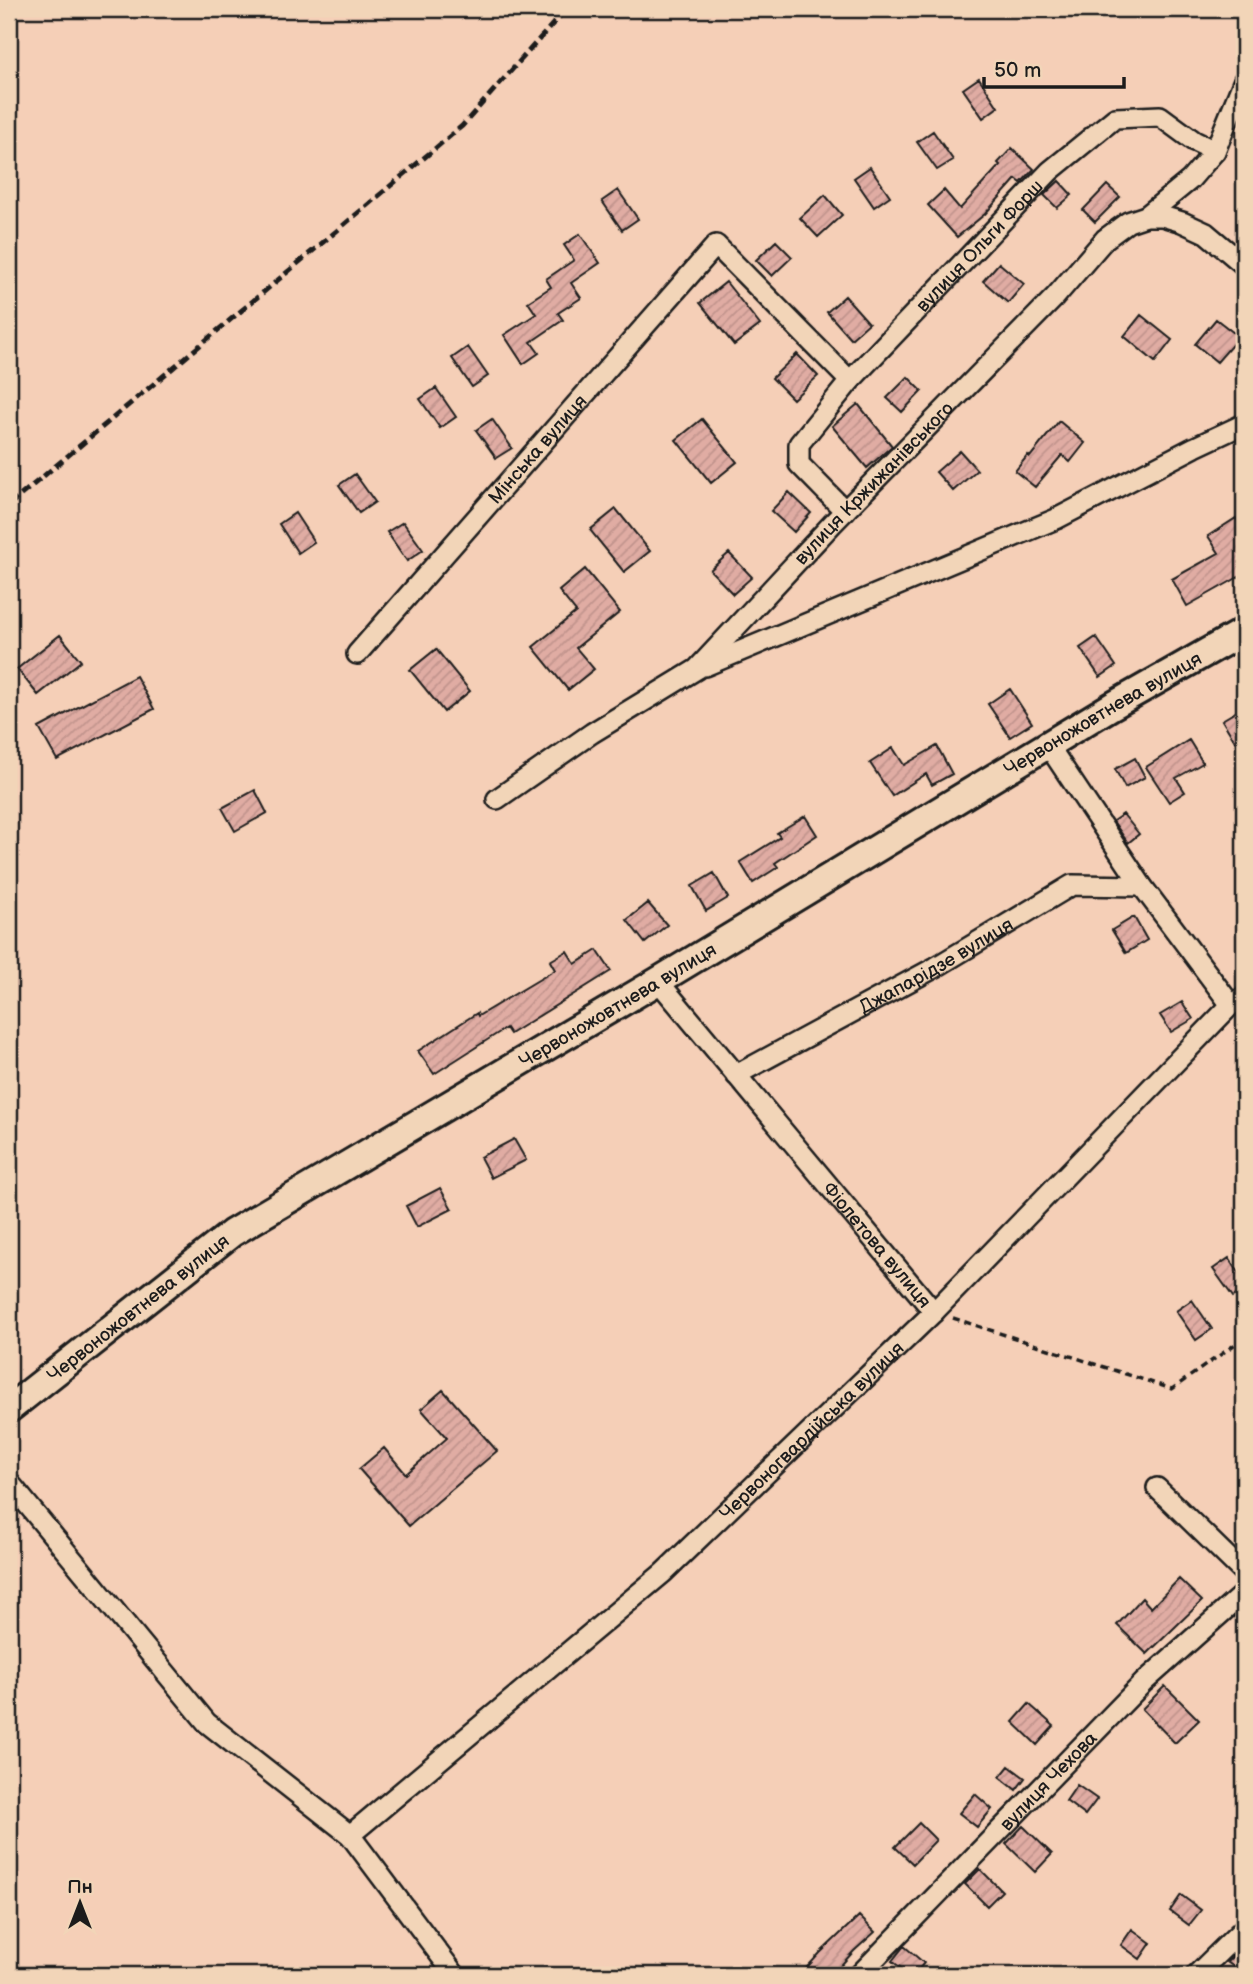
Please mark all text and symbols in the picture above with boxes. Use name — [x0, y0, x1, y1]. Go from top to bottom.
scale bar — [984, 46, 1124, 90]
text: 50 m — [994, 58, 1041, 83]
street label: вулиця Ольги Форш — [912, 176, 1049, 317]
street label: Мінська вулиця — [484, 390, 592, 509]
street label: вулиця Кржижанівського — [790, 397, 959, 570]
street label: Червоножовтнева вулиця — [1000, 647, 1206, 782]
street label: Джапарідзе вулиця — [856, 913, 1018, 1019]
street label: Червоножовтнева вулиця — [515, 938, 721, 1074]
street label: Фіолетова вулиця — [817, 1178, 936, 1313]
street label: Червоножовтнева вулиця — [43, 1230, 234, 1387]
street label: Червоногвардійська вулиця — [715, 1337, 909, 1525]
street label: вулиця Чехова — [996, 1727, 1103, 1836]
north arrow — [46, 1868, 116, 1938]
text: Пн — [67, 1876, 93, 1899]

